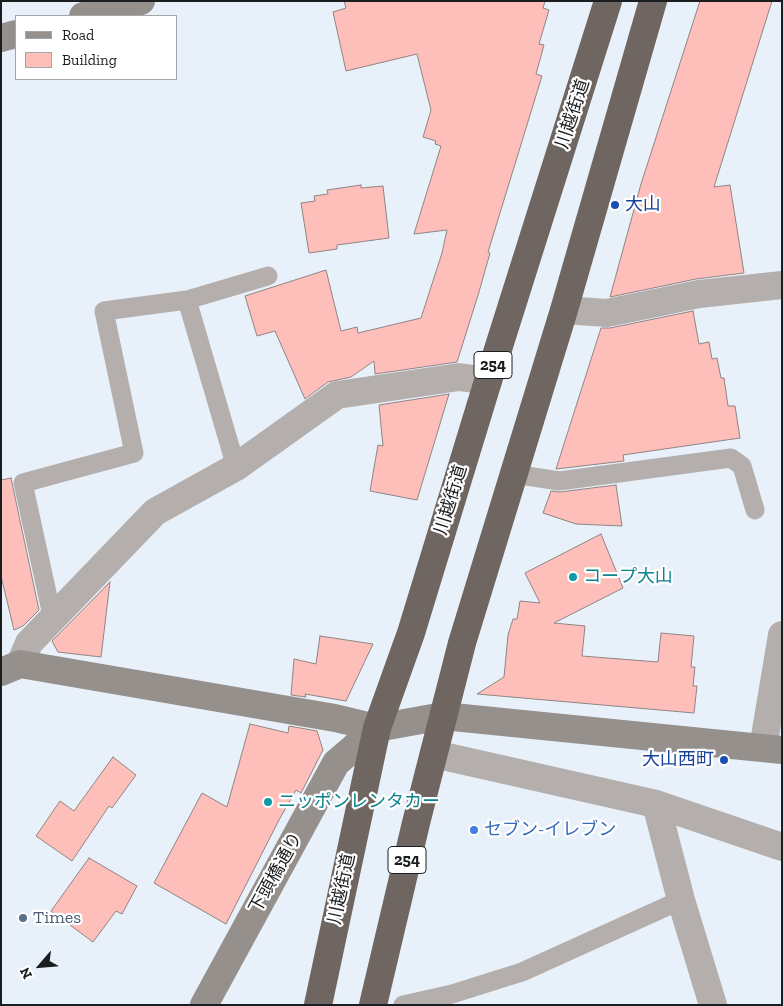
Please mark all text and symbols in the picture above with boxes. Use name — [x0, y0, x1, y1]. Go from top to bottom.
legend — [15, 15, 178, 80]
text: Road — [62, 26, 94, 44]
text: Building — [62, 51, 117, 69]
street label: 川越街道 — [552, 76, 594, 152]
place label: 大山 — [625, 194, 661, 216]
marker: 大山 — [609, 199, 621, 211]
road number: 254 — [474, 352, 512, 378]
street label: 川越街道 — [430, 462, 472, 538]
place label: コープ大山 — [583, 566, 673, 588]
marker: コープ大山 — [567, 571, 579, 583]
place label: 大山西町 — [642, 749, 714, 771]
marker: 大山西町 — [718, 754, 730, 766]
place label: ニッポンレンタカー — [278, 791, 440, 813]
marker: ニッポンレンタカー — [262, 796, 274, 808]
place label: セブン-イレブン — [484, 819, 616, 841]
marker: セブン-イレブン — [468, 824, 480, 836]
street label: 下頭橋通り — [245, 828, 307, 918]
road number: 254 — [388, 846, 426, 874]
street label: 川越街道 — [324, 852, 360, 926]
place label: Times — [33, 907, 81, 929]
marker: Times — [17, 912, 29, 924]
north arrow — [15, 941, 65, 991]
text: N — [16, 964, 36, 982]

